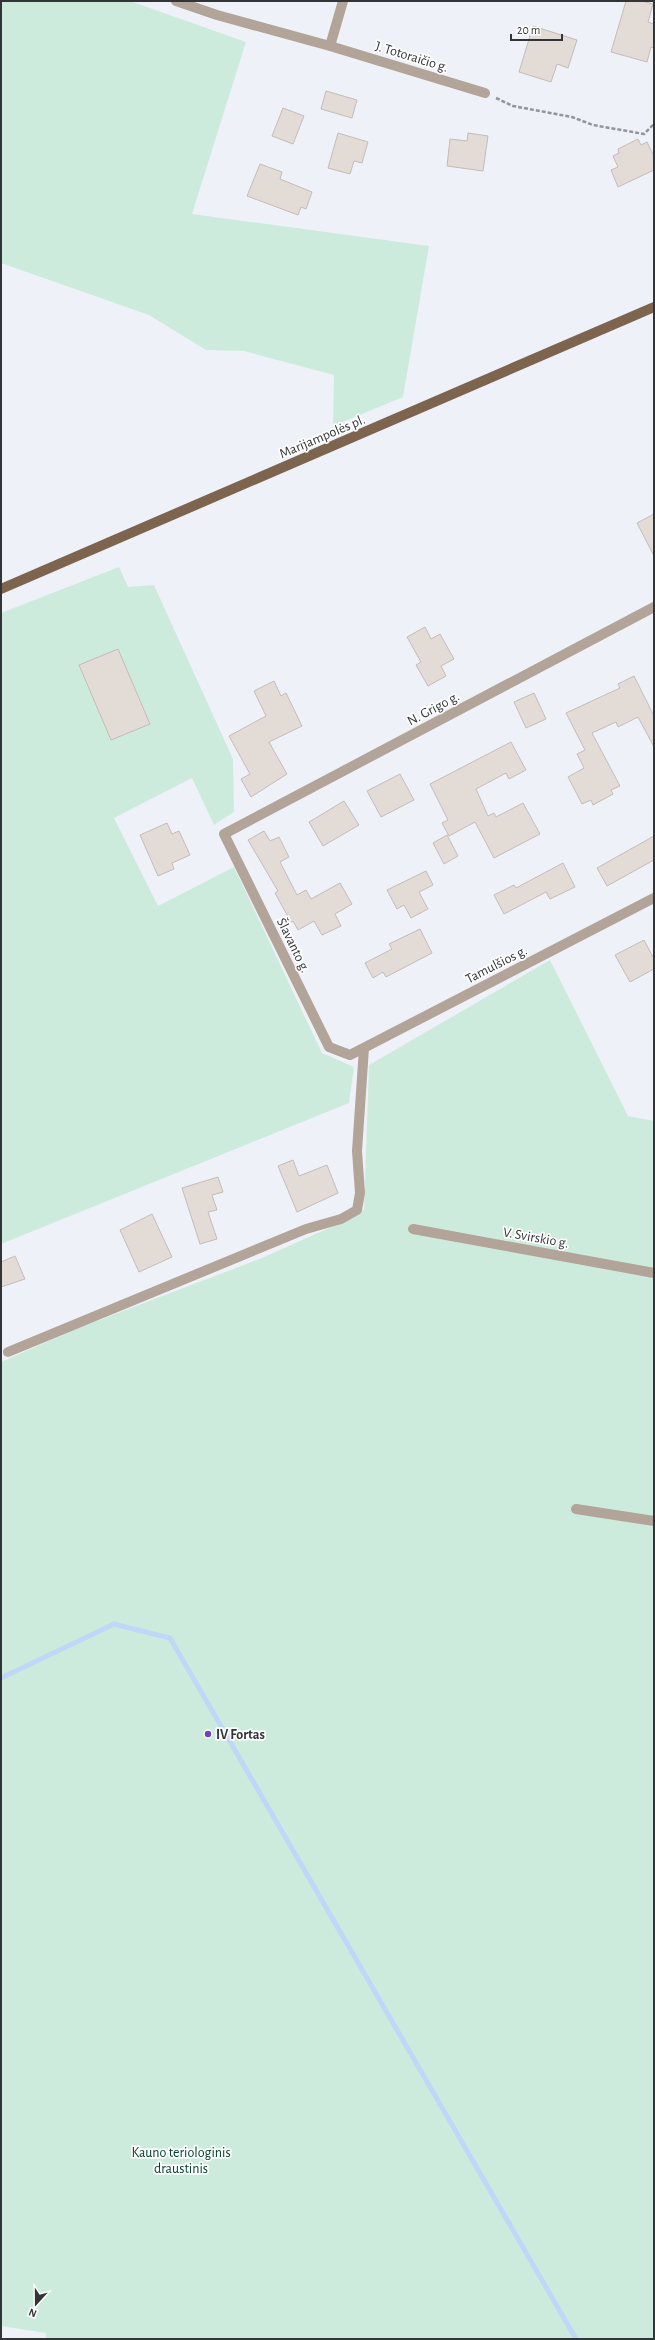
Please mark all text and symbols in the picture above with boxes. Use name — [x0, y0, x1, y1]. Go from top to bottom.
scale bar — [511, 16, 562, 42]
text: 20 m — [517, 24, 540, 36]
street label: J. Totoraičio g. — [374, 39, 450, 75]
street label: Marijampolės pl. — [278, 413, 367, 461]
street label: N. Grigo g. — [405, 689, 462, 728]
street label: Šlavanto g. — [274, 915, 314, 975]
street label: Tamulšios g. — [463, 943, 529, 986]
street label: V. Svirskio g. — [502, 1225, 570, 1251]
place label: IV Fortas — [216, 1728, 265, 1742]
marker: IV Fortas — [203, 1729, 213, 1739]
park label: Kauno teriologinis draustinis — [131, 2146, 231, 2176]
north arrow — [16, 2284, 56, 2324]
text: N — [27, 2306, 38, 2319]

